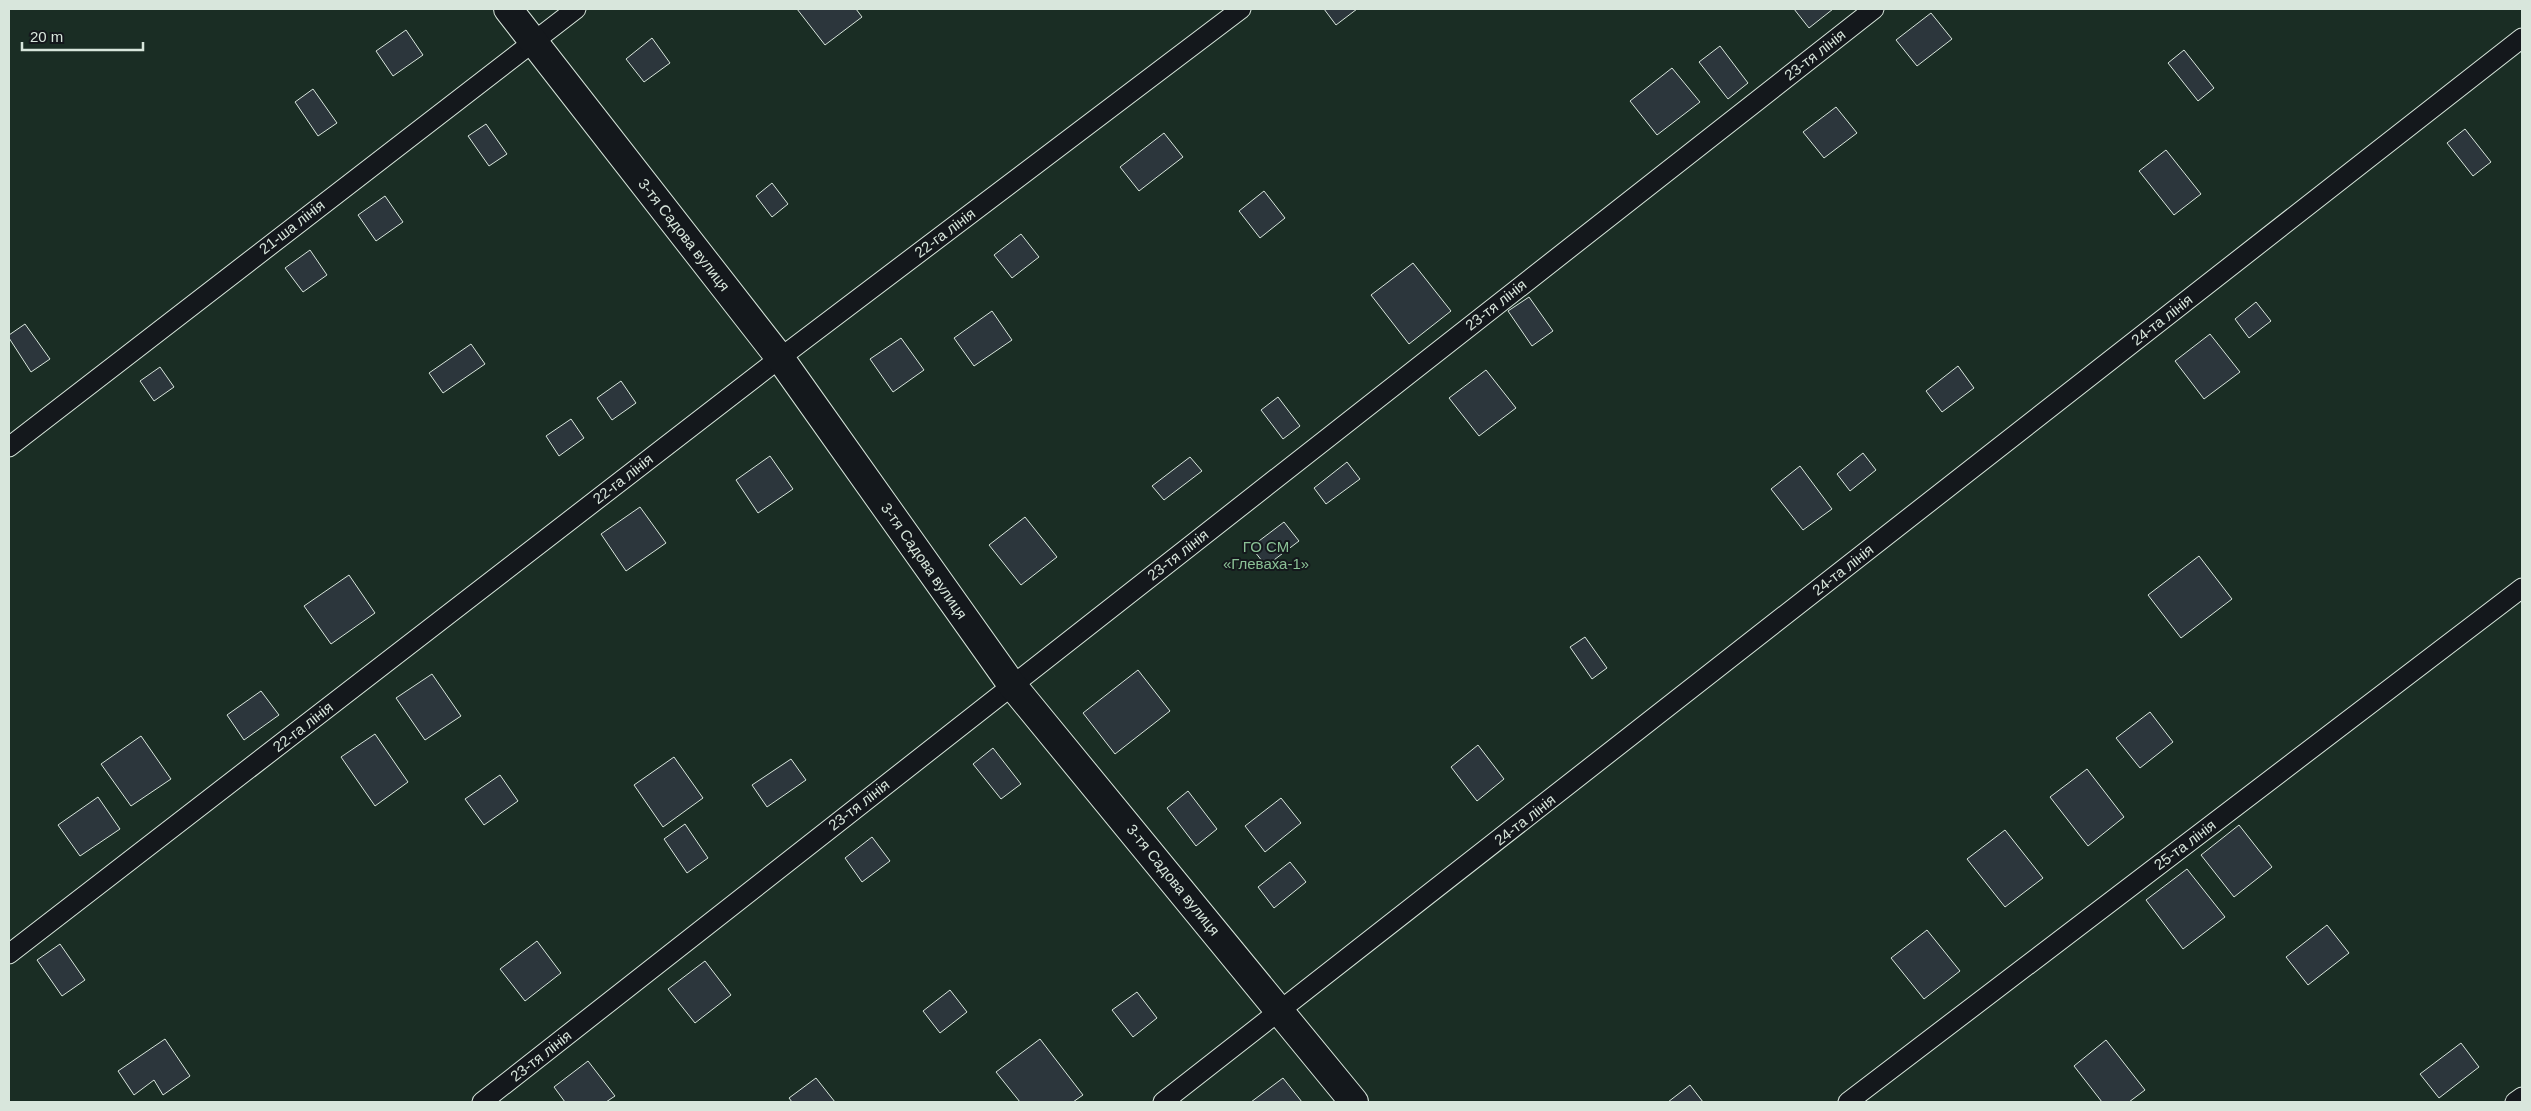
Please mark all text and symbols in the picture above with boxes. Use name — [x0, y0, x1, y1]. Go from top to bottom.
scale bar — [22, 20, 144, 52]
street label: 23-тя лінія — [1781, 26, 1849, 84]
text: 20 m — [30, 28, 63, 45]
street label: 3-тя Садова вулиця — [635, 175, 734, 294]
street label: 21-ша лінія — [256, 196, 328, 257]
street label: 22-га лінія — [911, 204, 978, 261]
street label: 23-тя лінія — [1462, 276, 1530, 334]
street label: 24-та лінія — [2128, 291, 2196, 349]
street label: 22-га лінія — [589, 450, 656, 507]
street label: 3-тя Садова вулиця — [878, 499, 971, 622]
street label: 23-тя лінія — [1144, 526, 1212, 584]
park label: ГО СМ «Глеваха-1» — [1223, 538, 1309, 572]
street label: 24-та лінія — [1809, 541, 1877, 599]
street label: 22-га лінія — [269, 698, 336, 755]
street label: 23-тя лінія — [825, 776, 893, 834]
street label: 24-та лінія — [1491, 791, 1559, 849]
street label: 25-та лінія — [2151, 816, 2219, 873]
street label: 3-тя Садова вулиця — [1123, 821, 1223, 939]
street label: 23-тя лінія — [507, 1027, 575, 1085]

